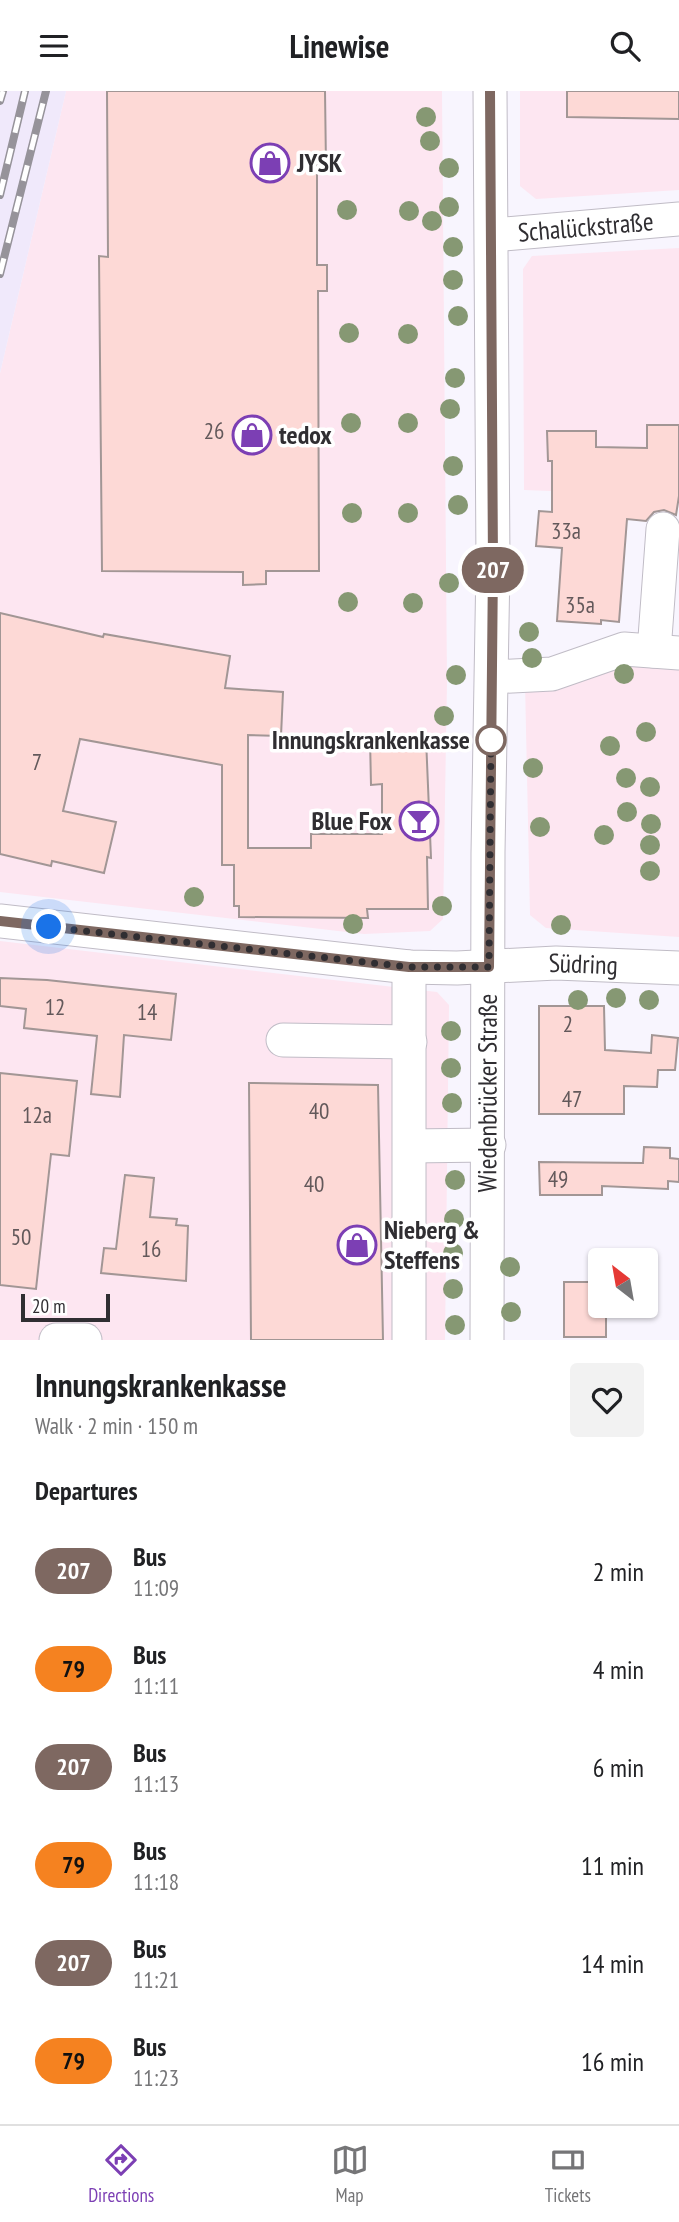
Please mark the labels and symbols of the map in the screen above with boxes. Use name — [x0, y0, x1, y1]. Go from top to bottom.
shop icon: JYSK — [249, 142, 291, 184]
place label: JYSK — [296, 146, 343, 179]
street label: Schalückstraße — [516, 204, 655, 249]
shop icon: tedox — [231, 414, 273, 456]
house number: 26 — [204, 416, 224, 445]
place label: tedox — [279, 418, 332, 451]
house number: 33a — [551, 516, 581, 545]
line badge: 207 — [453, 547, 533, 593]
house number: 35a — [565, 590, 595, 619]
place label: Innungskrankenkasse — [272, 723, 470, 756]
marker: Innungskrankenkasse — [476, 725, 506, 755]
house number: 7 — [32, 747, 42, 776]
bar icon: Blue Fox — [398, 800, 440, 842]
place label: Blue Fox — [312, 804, 393, 837]
your location — [31, 909, 66, 944]
street label: Südring — [548, 946, 618, 981]
house number: 12 — [45, 992, 65, 1021]
street label: Wiedenbrücker Straße — [470, 994, 504, 1192]
house number: 14 — [137, 997, 157, 1026]
house number: 2 — [563, 1009, 573, 1038]
house number: 47 — [562, 1084, 582, 1113]
house number: 40 — [309, 1096, 329, 1125]
house number: 12a — [22, 1100, 52, 1129]
house number: 49 — [548, 1164, 568, 1193]
house number: 40 — [304, 1169, 324, 1198]
place label: Nieberg & Steffens — [384, 1213, 480, 1276]
house number: 50 — [11, 1222, 31, 1251]
shop icon: Nieberg & Steffens — [336, 1224, 378, 1266]
house number: 16 — [141, 1234, 161, 1263]
north arrow — [588, 1248, 658, 1318]
scale bar — [21, 1291, 110, 1323]

